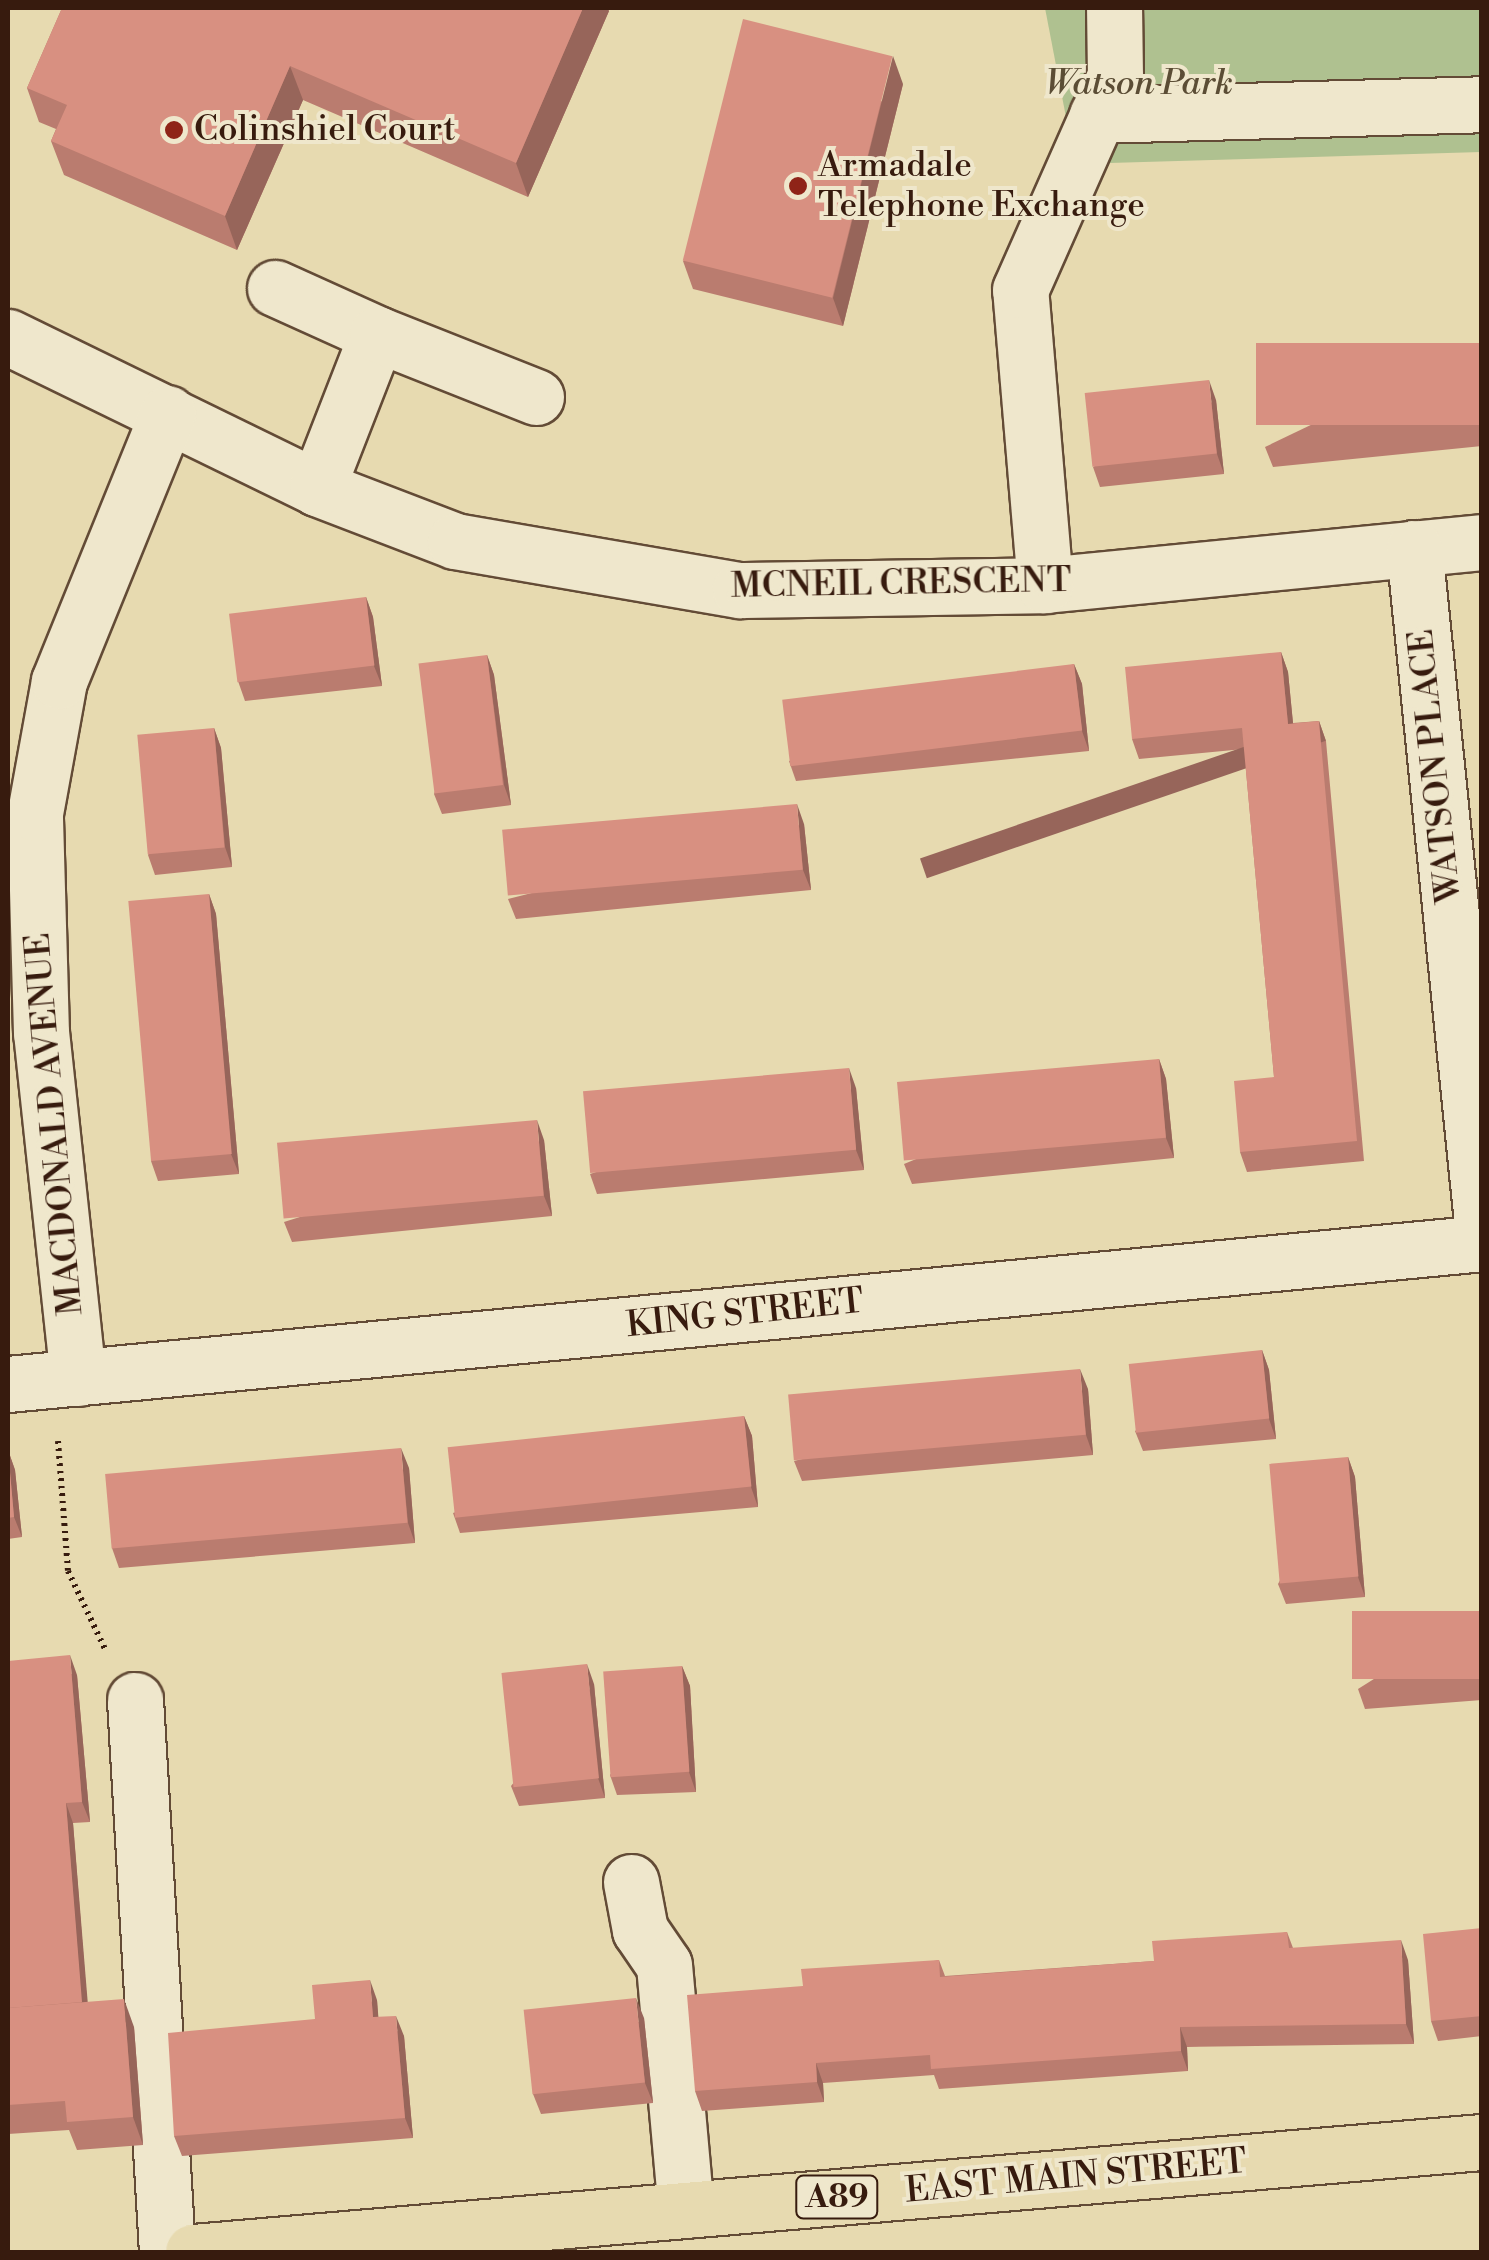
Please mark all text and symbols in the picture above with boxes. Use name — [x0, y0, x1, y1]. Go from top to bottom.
park label: Watson Park — [1045, 63, 1233, 105]
place label: Colinshiel Court — [194, 109, 456, 151]
marker: Colinshiel Court — [163, 119, 185, 141]
place label: Armadale Telephone Exchange — [818, 145, 1145, 227]
marker: Armadale Telephone Exchange — [787, 175, 809, 197]
street label: MCNEIL CRESCENT — [730, 560, 1072, 608]
street label: WATSON PLACE — [1401, 627, 1471, 905]
street label: MACDONALD AVENUE — [17, 931, 93, 1317]
street label: KING STREET — [624, 1281, 866, 1347]
street label: EAST MAIN STREET — [904, 2141, 1248, 2213]
road number: A89 — [794, 2170, 880, 2224]

